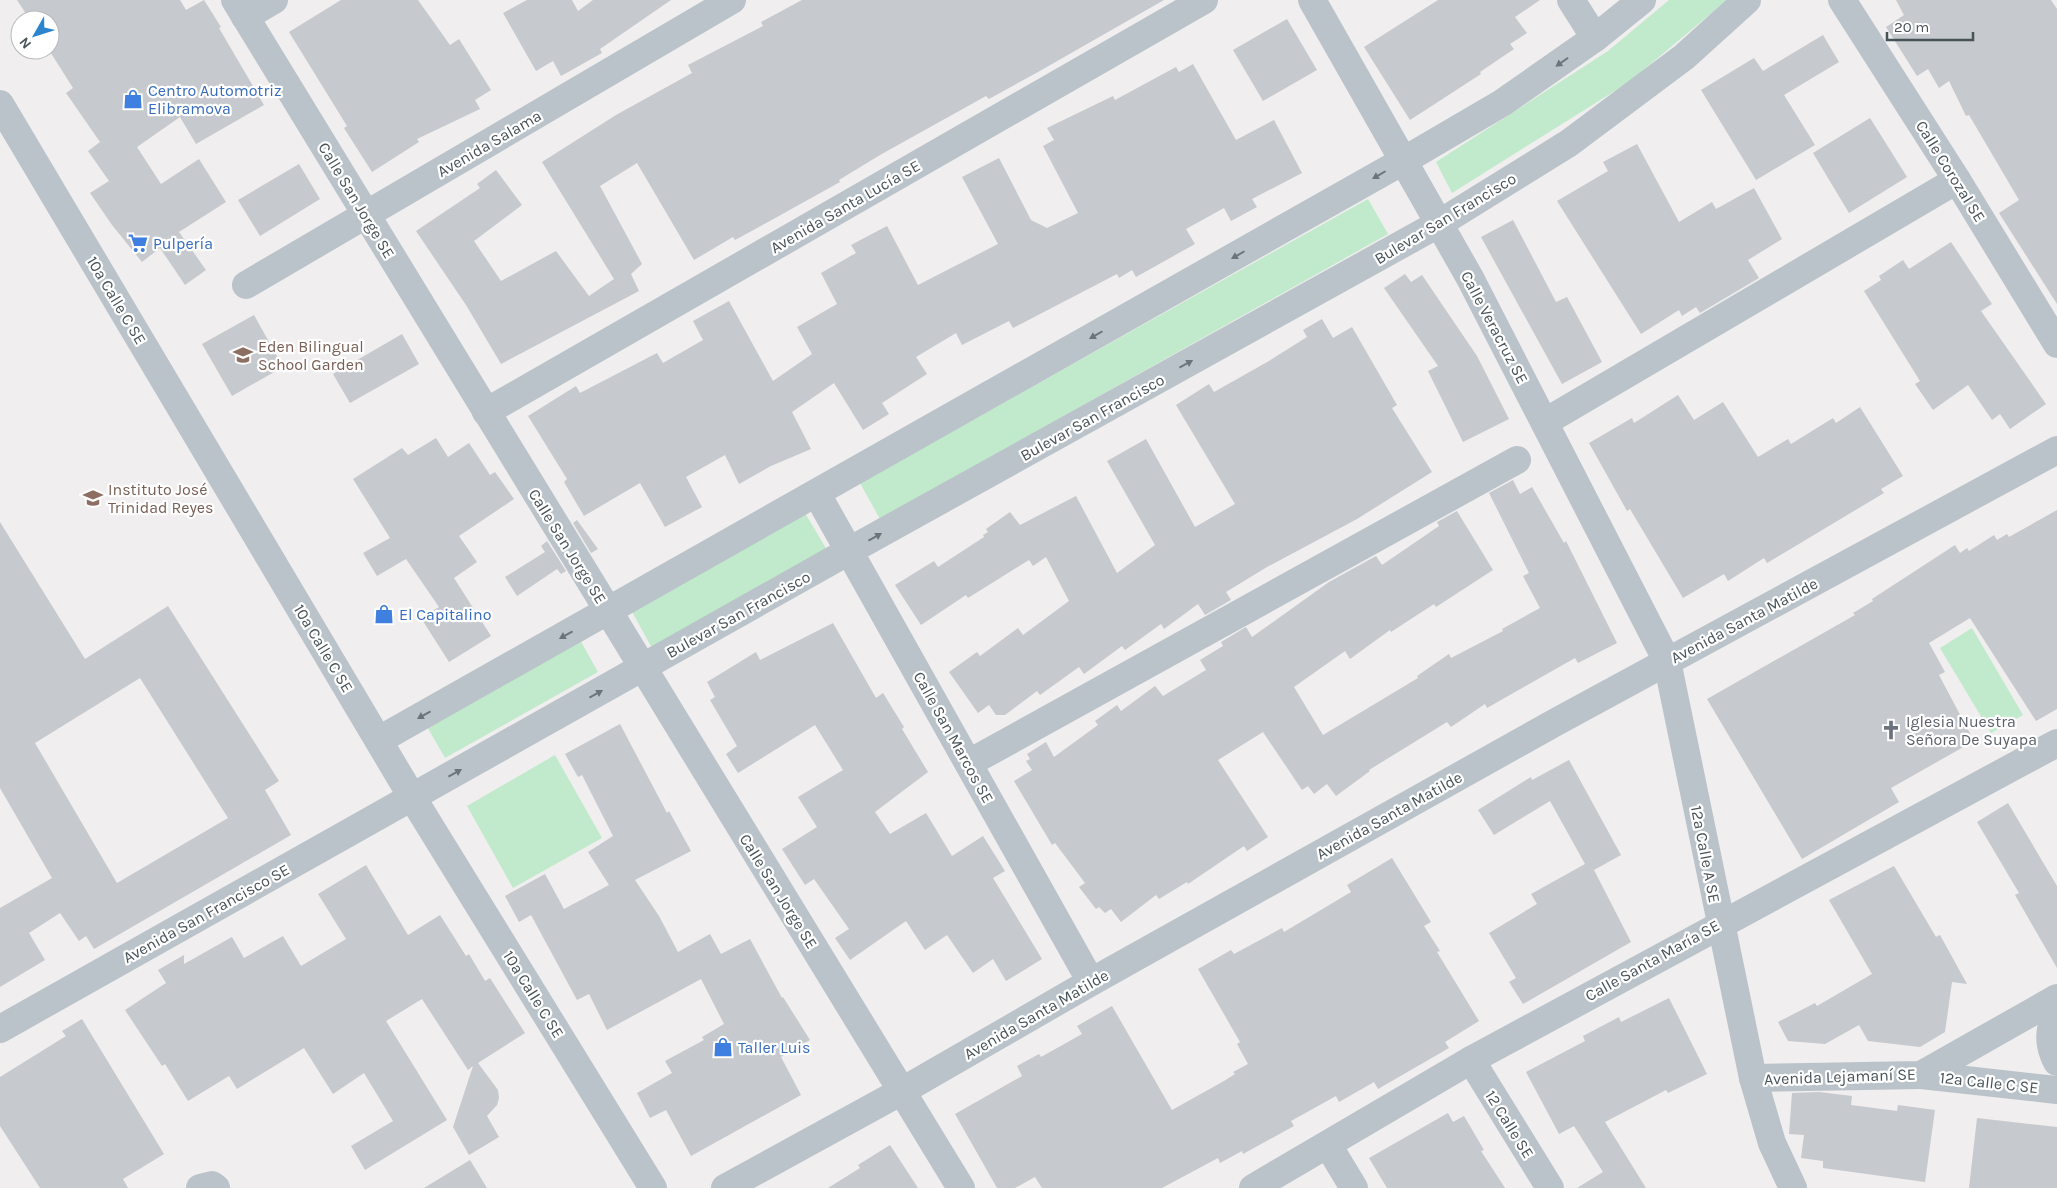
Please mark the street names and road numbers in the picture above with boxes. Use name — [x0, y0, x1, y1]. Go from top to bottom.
street label: Avenida Salama — [434, 106, 545, 181]
street label: Calle Corozal SE — [1912, 117, 1989, 225]
street label: Calle San Jorge SE — [314, 139, 399, 262]
street label: Avenida Santa Lucía SE — [767, 156, 924, 257]
street label: Bulevar San Francisco — [1371, 169, 1519, 268]
street label: 10a Calle C SE — [83, 253, 150, 348]
street label: Calle Veracruz SE — [1457, 268, 1532, 387]
street label: Bulevar San Francisco — [1017, 370, 1168, 465]
street label: Calle San Jorge SE — [525, 485, 611, 607]
street label: Bulevar San Francisco — [663, 567, 814, 662]
street label: Avenida Santa Matilde — [1668, 574, 1821, 667]
street label: 10a Calle C SE — [290, 601, 357, 696]
street label: Calle San Marcos SE — [909, 668, 998, 806]
street label: Avenida Santa Matilde — [1313, 767, 1465, 863]
street label: 12a Calle A SE — [1687, 804, 1724, 904]
street label: Calle San Jorge SE — [736, 830, 822, 952]
street label: Avenida San Francisco SE — [120, 860, 293, 967]
street label: Calle Santa María SE — [1582, 916, 1723, 1005]
street label: 10a Calle C SE — [499, 947, 568, 1041]
street label: Avenida Santa Matilde — [961, 965, 1112, 1064]
street label: Avenida Lejamaní SE — [1764, 1064, 1916, 1089]
street label: 12a Calle C SE — [1939, 1068, 2039, 1097]
street label: 12 Calle SE — [1481, 1087, 1538, 1162]

